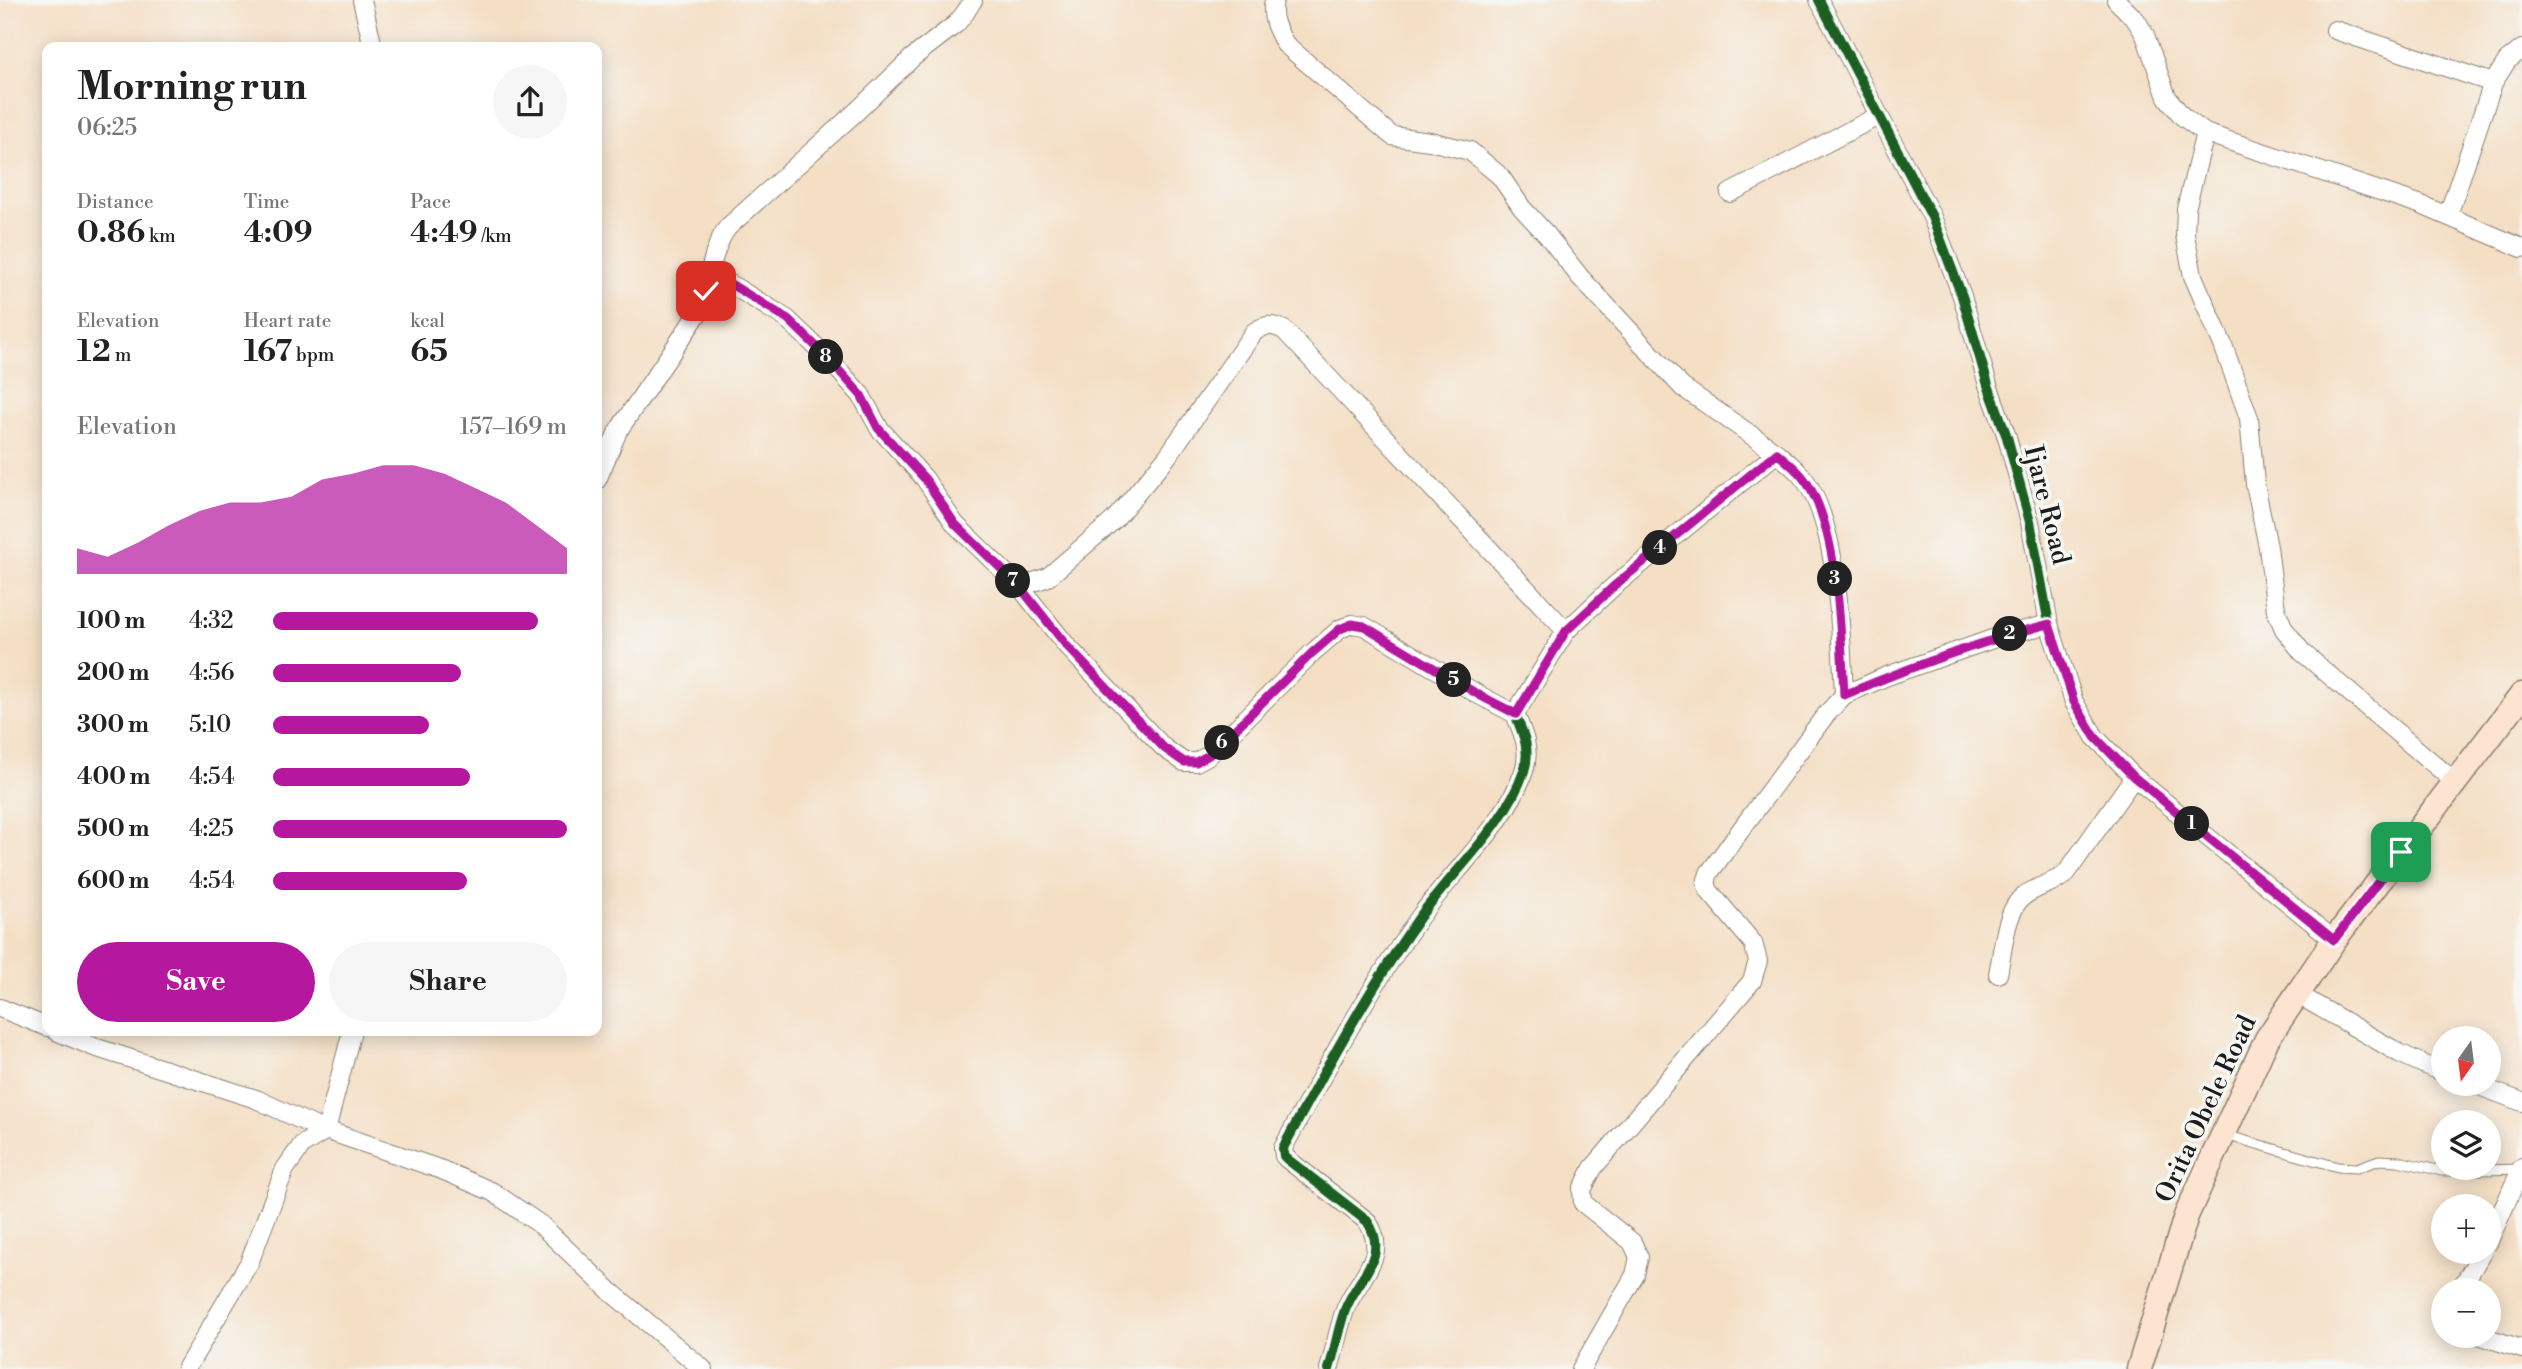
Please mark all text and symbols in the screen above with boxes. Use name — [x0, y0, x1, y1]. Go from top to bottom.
text: Morning run — [77, 64, 307, 111]
button: share — [493, 65, 567, 139]
text: 06:25 — [77, 114, 137, 142]
text: Distance — [77, 190, 154, 214]
text: Time — [244, 190, 289, 214]
text: Pace — [410, 190, 451, 214]
text: 0.86 — [77, 214, 145, 252]
text: 4:09 — [244, 214, 313, 252]
text: 4:49 — [410, 214, 478, 252]
text: km — [145, 224, 176, 248]
text: /km — [478, 224, 512, 248]
pin — [676, 261, 736, 321]
icon: check — [687, 272, 725, 310]
text: Elevation — [77, 309, 159, 333]
text: Heart rate — [244, 309, 331, 333]
text: kcal — [410, 309, 445, 333]
text: 12 — [77, 333, 111, 371]
text: 167 — [244, 333, 292, 371]
text: 65 — [410, 333, 448, 371]
pin: 8 — [808, 340, 844, 374]
text: m — [111, 343, 131, 367]
text: bpm — [292, 343, 335, 367]
text: 8 — [819, 344, 832, 368]
text: Elevation — [77, 413, 177, 441]
text: 157–169 m — [459, 413, 567, 441]
street label: Ijare Road — [2017, 442, 2077, 568]
pin: 4 — [1642, 530, 1678, 566]
text: 4 — [1653, 535, 1666, 559]
pin: 3 — [1818, 562, 1853, 596]
pin: 7 — [996, 564, 1030, 598]
text: 3 — [1829, 566, 1840, 590]
text: 7 — [1007, 568, 1018, 592]
text: 100 m — [77, 607, 145, 635]
text: 4:32 — [189, 607, 234, 635]
pin: 2 — [1993, 616, 2028, 652]
text: 2 — [2004, 621, 2015, 645]
text: 200 m — [77, 659, 149, 687]
text: 4:56 — [189, 659, 235, 687]
pin: 5 — [1436, 662, 1472, 698]
text: 5 — [1448, 667, 1459, 691]
text: 300 m — [77, 711, 149, 739]
text: 5:10 — [189, 711, 231, 739]
pin: 6 — [1204, 726, 1240, 760]
text: 6 — [1216, 730, 1227, 754]
text: 400 m — [77, 763, 150, 791]
text: 4:54 — [189, 763, 235, 791]
pin: 1 — [2174, 806, 2210, 842]
text: 1 — [2187, 811, 2196, 835]
text: 500 m — [77, 815, 149, 843]
text: 4:25 — [189, 815, 234, 843]
pin — [2371, 822, 2431, 882]
icon: arrive — [2382, 833, 2420, 871]
text: 600 m — [77, 867, 150, 895]
text: 4:54 — [189, 867, 235, 895]
button: Save — [77, 942, 315, 1022]
button: Share — [329, 942, 567, 1022]
street label: Orita Obele Road — [2149, 1010, 2264, 1208]
north arrow — [2431, 1026, 2501, 1096]
map controls — [2431, 1026, 2501, 1348]
button: layers — [2431, 1110, 2501, 1180]
button: + — [2431, 1194, 2501, 1264]
button: − — [2431, 1278, 2501, 1348]

